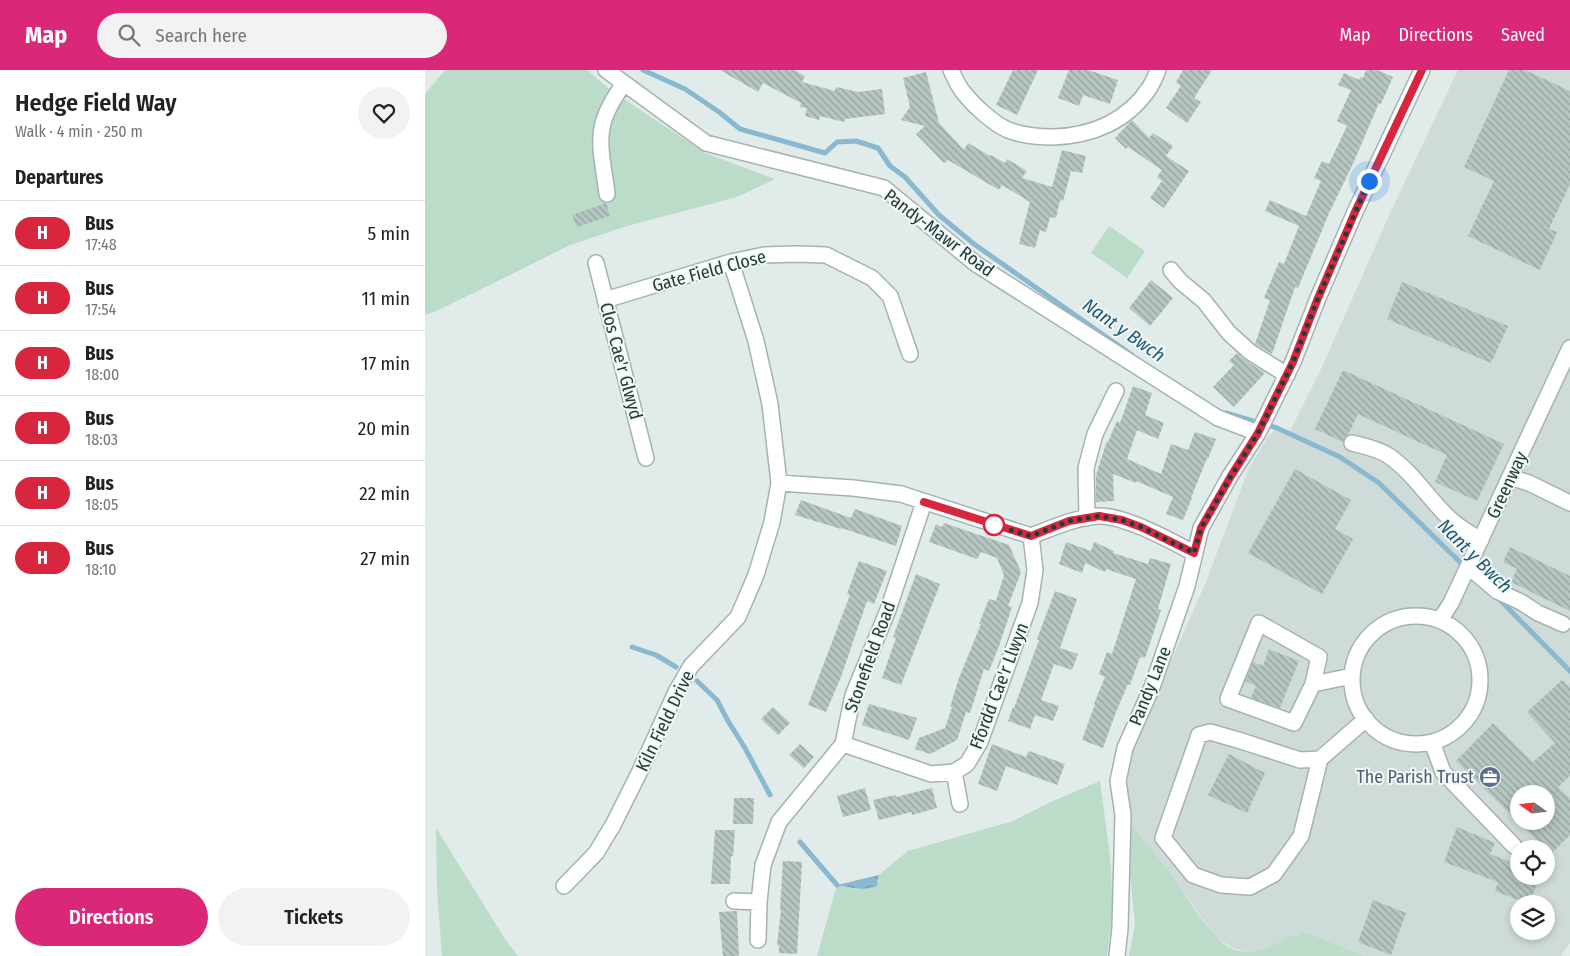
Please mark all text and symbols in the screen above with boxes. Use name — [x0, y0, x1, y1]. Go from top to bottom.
search box — [97, 13, 447, 58]
text: Map — [25, 21, 67, 49]
icon: search — [115, 21, 143, 49]
text: Search here — [155, 24, 247, 47]
text: Map — [1339, 24, 1371, 46]
text: Directions — [1399, 24, 1473, 46]
text: Saved — [1501, 24, 1545, 46]
button: heart — [358, 87, 410, 139]
text: Hedge Field Way — [15, 89, 177, 117]
text: Walk · 4 min · 250 m — [15, 122, 143, 141]
text: Departures — [15, 166, 103, 189]
your location — [1357, 169, 1382, 194]
street label: Pandy-Mawr Road — [880, 184, 998, 282]
text: Bus — [85, 212, 114, 235]
text: H — [37, 222, 48, 244]
text: 5 min — [367, 222, 410, 245]
text: 17:48 — [85, 235, 117, 254]
street label: Gate Field Close — [650, 245, 768, 297]
text: Bus — [85, 277, 114, 300]
text: H — [37, 287, 48, 309]
text: 11 min — [362, 287, 410, 310]
water label: Nant y Bwch — [1078, 293, 1170, 367]
text: 17:54 — [85, 300, 116, 319]
street label: Clos Cae'r Glwyd — [595, 300, 647, 422]
text: Bus — [85, 342, 114, 365]
text: H — [37, 352, 48, 374]
text: 17 min — [361, 352, 410, 375]
text: 18:00 — [85, 365, 119, 384]
text: Bus — [85, 407, 114, 430]
text: H — [37, 417, 48, 439]
text: 20 min — [358, 417, 410, 440]
text: 18:03 — [85, 430, 118, 449]
street label: Greenway — [1482, 448, 1532, 522]
text: Bus — [85, 472, 114, 495]
text: H — [37, 482, 48, 504]
text: 22 min — [359, 482, 410, 505]
text: 18:05 — [85, 495, 118, 514]
unlabelled marker — [983, 514, 1005, 536]
water label: Nant y Bwch — [1433, 514, 1517, 598]
text: Bus — [85, 537, 114, 560]
text: H — [37, 547, 48, 569]
text: 27 min — [360, 547, 410, 570]
text: 18:10 — [85, 560, 117, 579]
street label: Stonefield Road — [840, 598, 900, 716]
street label: Ffordd Cae'r Llwyn — [965, 620, 1033, 752]
street label: Pandy Lane — [1124, 643, 1176, 729]
street label: Kiln Field Drive — [631, 667, 699, 775]
office icon: The Parish Trust — [1478, 765, 1502, 789]
place label: The Parish Trust — [1356, 766, 1474, 788]
north arrow — [1510, 785, 1555, 830]
map controls — [1510, 785, 1555, 940]
button: locate — [1510, 840, 1555, 885]
button: Directions — [15, 888, 208, 946]
button: Tickets — [218, 888, 410, 946]
button: layers — [1510, 895, 1555, 940]

